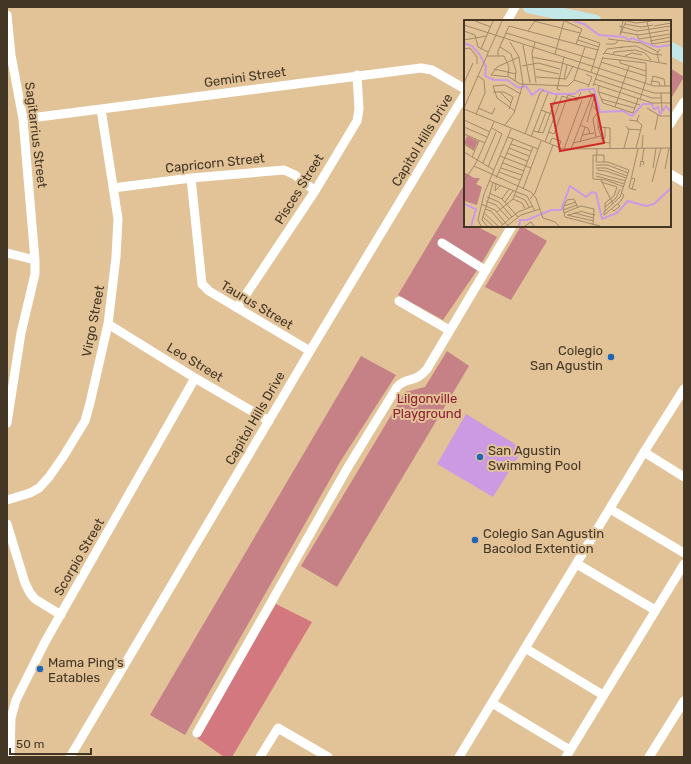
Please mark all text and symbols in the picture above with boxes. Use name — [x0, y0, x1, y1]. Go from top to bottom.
inset map — [464, 20, 671, 227]
street label: Gemini Street — [203, 64, 287, 90]
street label: Sagitarrius Street — [21, 81, 50, 189]
street label: Capitol Hills Drive — [388, 91, 456, 189]
street label: Capricorn Street — [165, 150, 265, 176]
street label: Pisces Street — [271, 151, 327, 227]
street label: Taurus Street — [218, 278, 296, 332]
street label: Virgo Street — [79, 284, 108, 358]
street label: Leo Street — [164, 339, 226, 385]
place label: Colegio San Agustin — [530, 343, 603, 374]
marker: Colegio San Agustin — [606, 352, 616, 362]
street label: Capitol Hills Drive — [222, 369, 288, 467]
park label: Lilgonville Playground — [393, 391, 461, 422]
place label: San Agustin Swimming Pool — [488, 443, 581, 474]
marker: San Agustin Swimming Pool — [475, 452, 485, 462]
street label: Scorpio Street — [51, 516, 107, 598]
place label: Colegio San Agustin Bacolod Extention — [483, 526, 604, 556]
marker: Colegio San Agustin Bacolod Extention — [470, 535, 480, 545]
place label: Mama Ping's Eatables — [48, 655, 124, 685]
marker: Mama Ping's Eatables — [35, 664, 45, 674]
scale bar — [10, 730, 91, 756]
text: 50 m — [16, 737, 44, 751]

